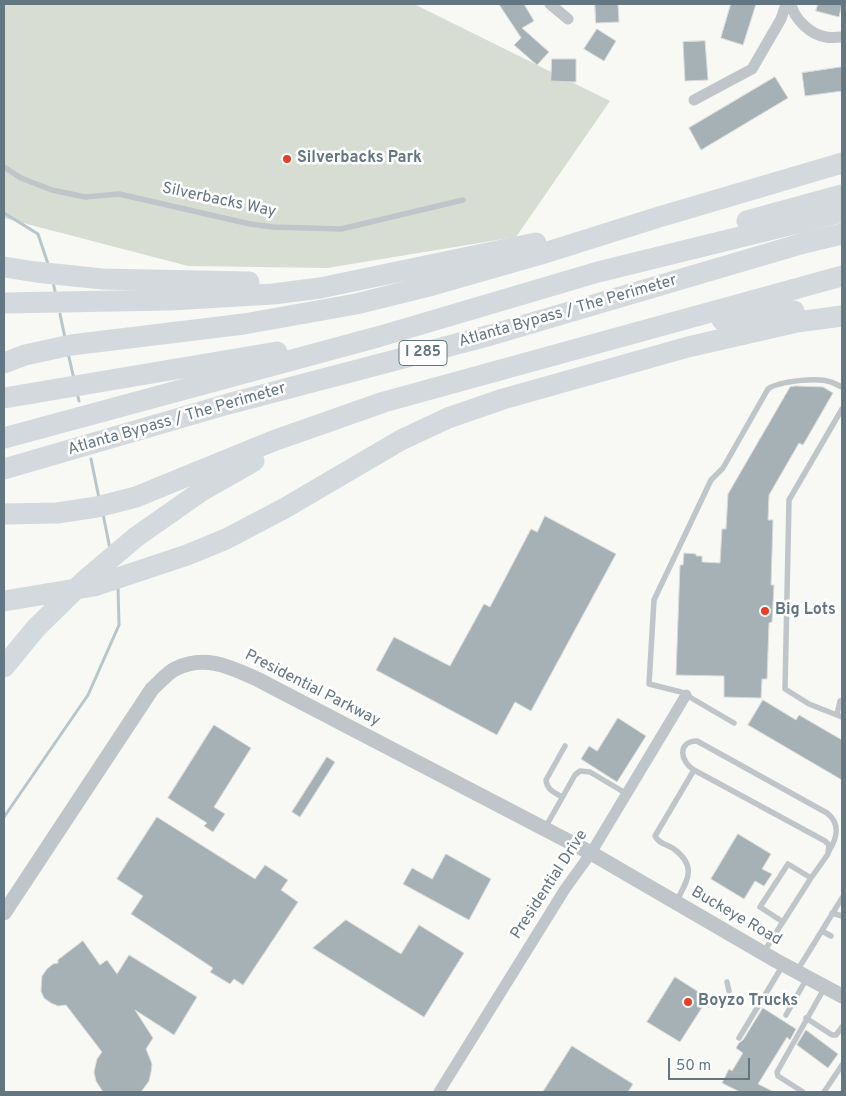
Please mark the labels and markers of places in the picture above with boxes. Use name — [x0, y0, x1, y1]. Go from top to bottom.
place label: Silverbacks Park — [297, 149, 422, 169]
marker: Silverbacks Park — [281, 153, 293, 165]
place label: Big Lots — [775, 601, 836, 621]
marker: Big Lots — [759, 605, 771, 617]
place label: Boyzo Trucks — [698, 992, 798, 1012]
marker: Boyzo Trucks — [682, 996, 694, 1008]

